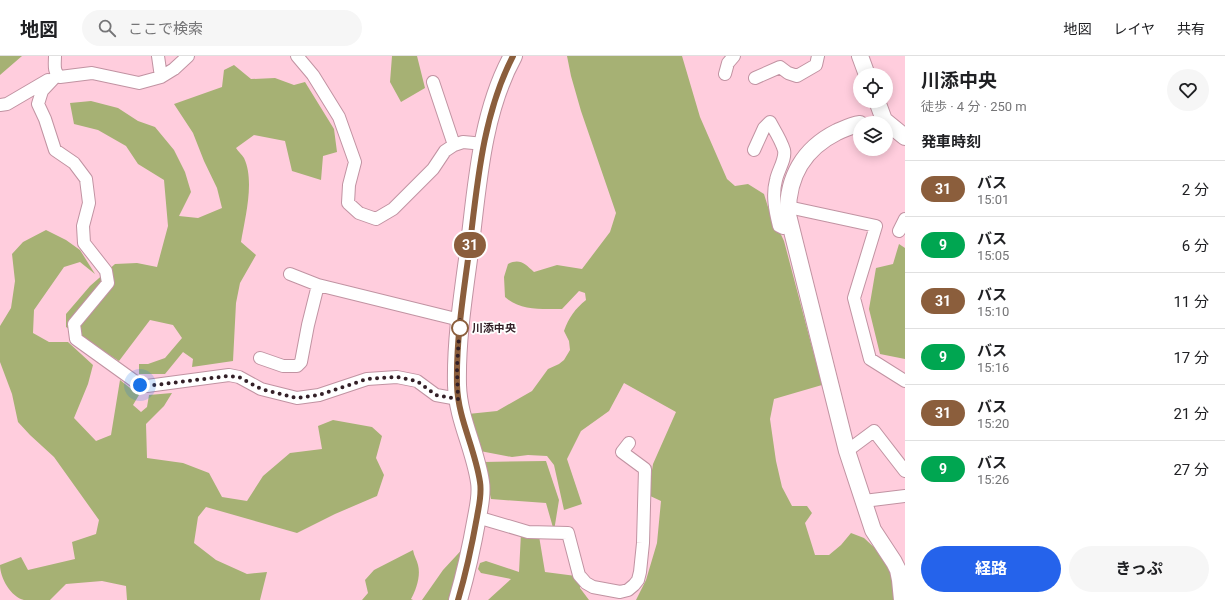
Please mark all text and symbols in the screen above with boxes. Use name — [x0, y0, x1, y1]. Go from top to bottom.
search box — [82, 10, 362, 46]
icon: search — [96, 17, 118, 39]
text: 地図 — [20, 18, 58, 41]
text: ここで検索 — [128, 20, 203, 38]
text: 地図 — [1063, 21, 1091, 37]
text: レイヤ — [1113, 21, 1155, 37]
text: 共有 — [1177, 21, 1205, 37]
map controls — [853, 68, 893, 156]
button: locate — [853, 68, 893, 108]
text: 川添中央 — [921, 69, 997, 92]
button: heart — [1167, 69, 1209, 111]
text: 徒歩 · 4 分 · 250 m — [921, 99, 1027, 114]
button: layers — [853, 116, 893, 156]
text: 発車時刻 — [921, 133, 981, 151]
text: バス — [977, 174, 1007, 192]
text: 31 — [935, 181, 951, 197]
text: 2 分 — [1182, 181, 1209, 199]
text: 15:01 — [977, 192, 1009, 207]
text: バス — [977, 230, 1007, 248]
line badge: 31 — [452, 232, 488, 258]
text: 31 — [462, 237, 478, 253]
text: 9 — [939, 237, 947, 253]
text: 6 分 — [1182, 237, 1209, 255]
text: 15:05 — [977, 248, 1009, 263]
text: バス — [977, 286, 1007, 304]
text: 31 — [935, 293, 951, 309]
text: 11 分 — [1173, 293, 1209, 311]
text: 15:10 — [977, 304, 1009, 319]
marker: 川添中央 — [451, 319, 469, 337]
place label: 川添中央 — [472, 322, 516, 335]
text: バス — [977, 342, 1007, 360]
text: 9 — [939, 349, 947, 365]
text: 17 分 — [1173, 349, 1209, 367]
text: 15:16 — [977, 360, 1009, 375]
your location — [130, 375, 150, 395]
text: バス — [977, 398, 1007, 416]
text: 31 — [935, 405, 951, 421]
text: 21 分 — [1173, 405, 1209, 423]
text: 15:20 — [977, 416, 1009, 431]
text: バス — [977, 454, 1007, 472]
text: 9 — [939, 461, 947, 477]
text: 27 分 — [1173, 461, 1209, 479]
text: 15:26 — [977, 472, 1009, 487]
button: 経路 — [921, 546, 1061, 592]
button: きっぷ — [1069, 546, 1209, 592]

